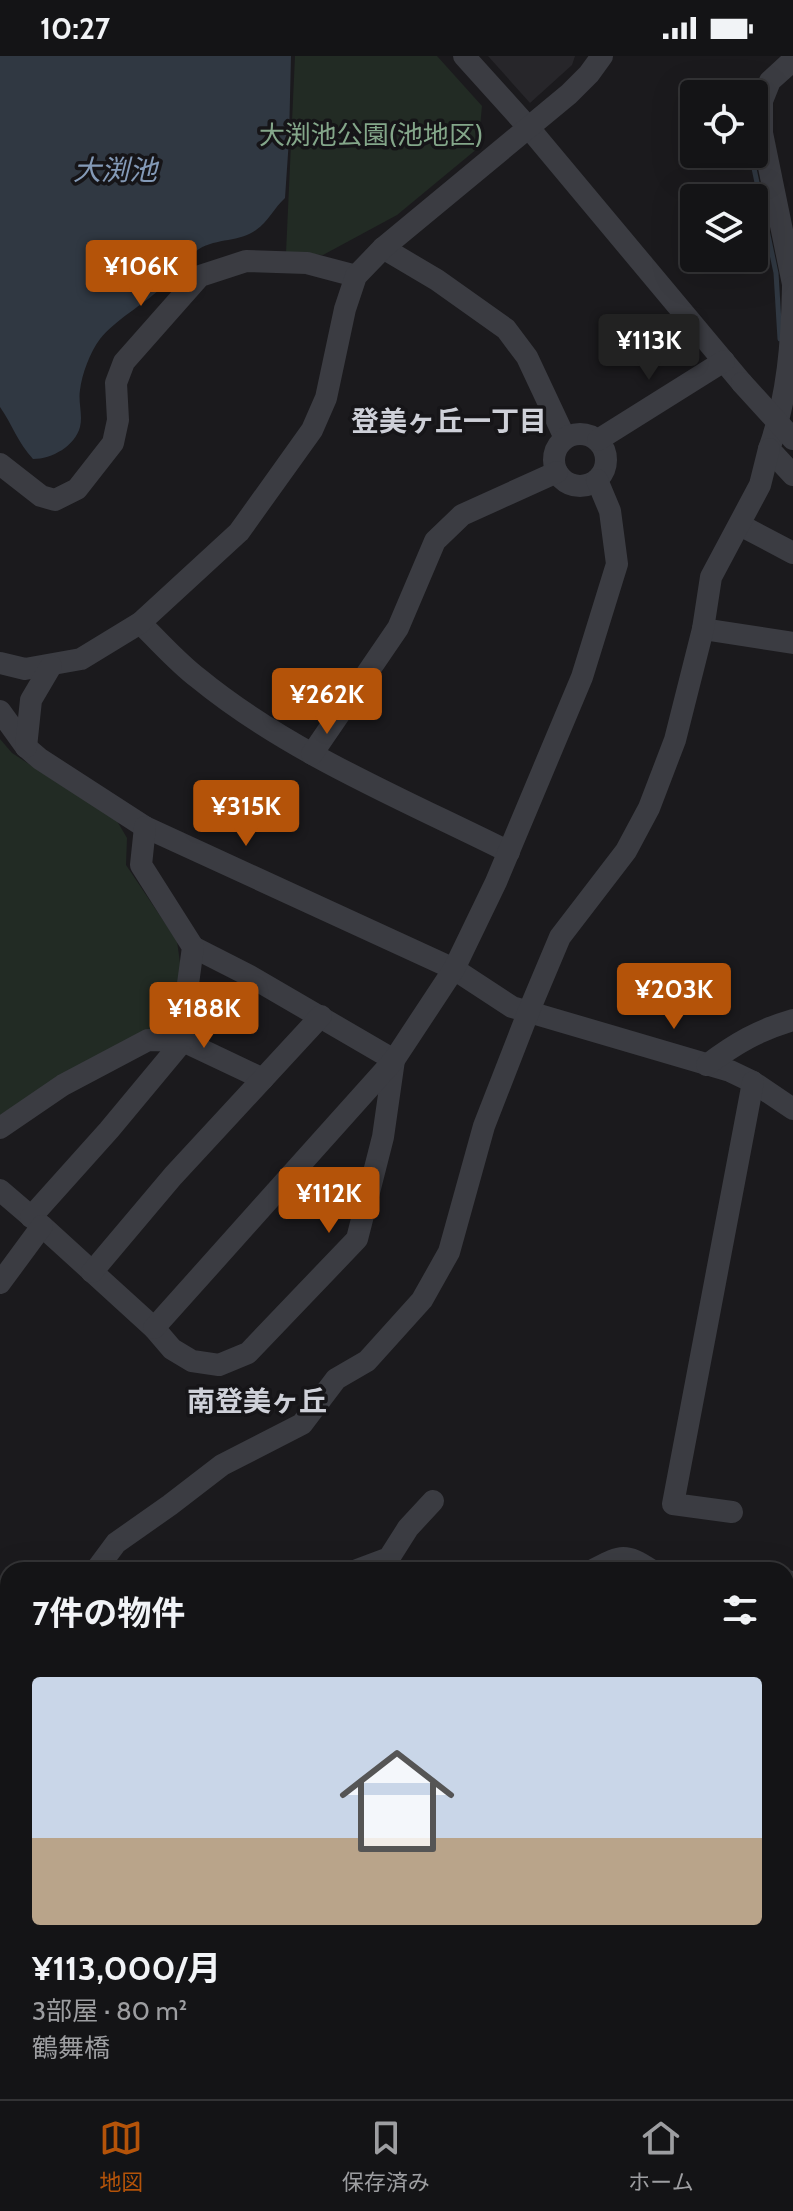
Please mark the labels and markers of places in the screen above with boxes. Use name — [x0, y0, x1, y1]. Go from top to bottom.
pin: ¥106K — [85, 240, 197, 308]
pin: ¥113K — [593, 314, 705, 382]
pin: ¥262K — [271, 668, 383, 736]
pin: ¥315K — [190, 780, 302, 848]
pin: ¥203K — [618, 963, 730, 1031]
pin: ¥188K — [148, 982, 260, 1050]
pin: ¥112K — [273, 1167, 385, 1235]

